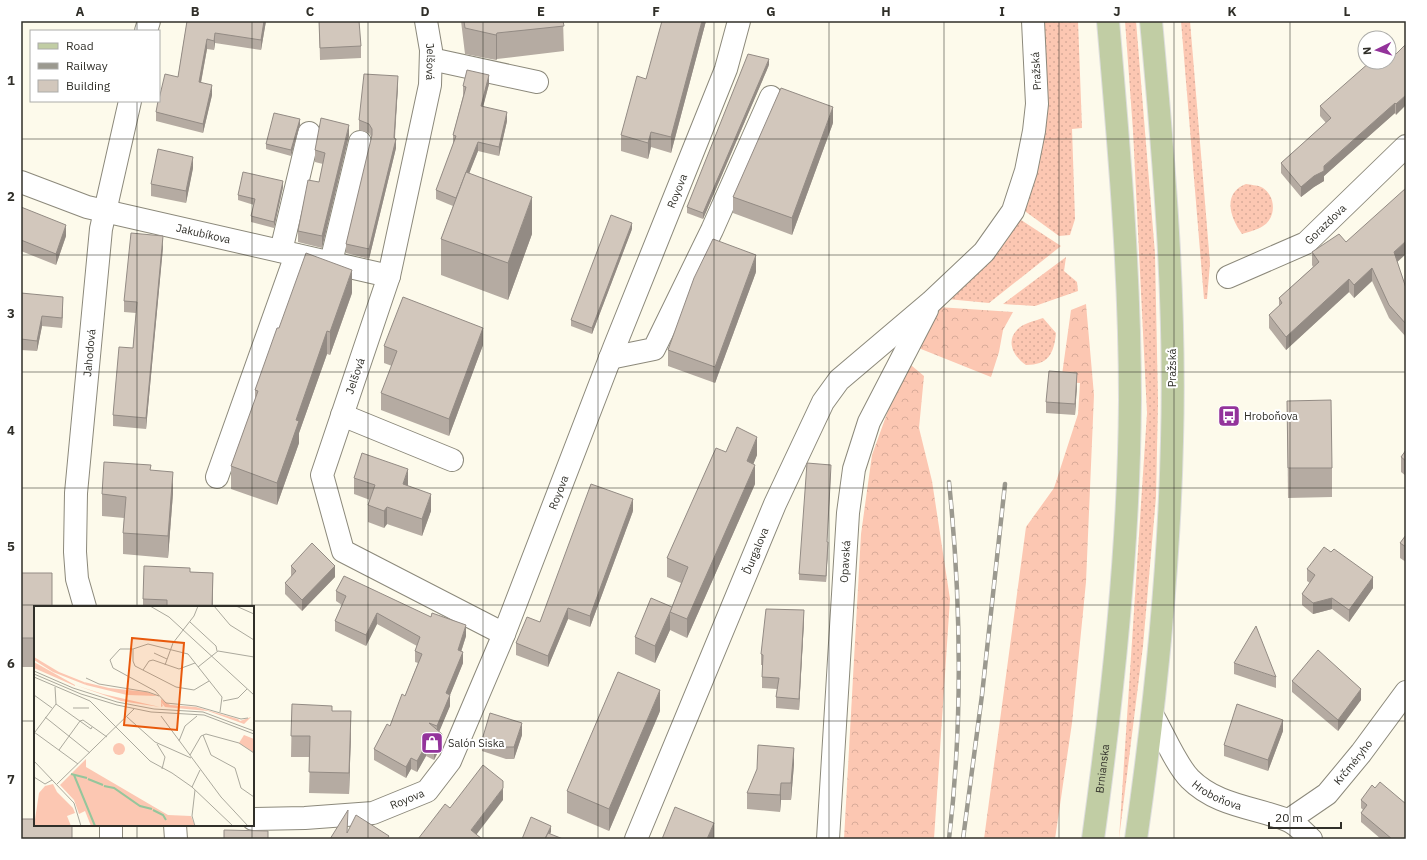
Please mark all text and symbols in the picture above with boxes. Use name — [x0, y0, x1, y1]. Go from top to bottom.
text: A — [76, 3, 85, 20]
text: B — [191, 3, 200, 20]
text: C — [306, 3, 315, 20]
text: D — [420, 3, 430, 20]
text: E — [537, 3, 545, 20]
text: F — [652, 3, 660, 20]
text: G — [766, 3, 776, 20]
text: H — [881, 3, 891, 20]
text: I — [999, 3, 1005, 20]
text: J — [1113, 3, 1121, 20]
text: K — [1227, 3, 1237, 20]
text: L — [1344, 3, 1351, 20]
legend — [30, 30, 160, 102]
north arrow — [1357, 30, 1397, 70]
text: Road — [66, 38, 94, 53]
street label: Jelšová — [423, 42, 438, 81]
text: N — [1360, 46, 1374, 55]
street label: Pražská — [1028, 51, 1044, 91]
text: Railway — [66, 58, 108, 73]
text: 1 — [7, 72, 15, 89]
text: Building — [66, 78, 111, 93]
street label: Royova — [664, 172, 690, 210]
text: 2 — [7, 188, 15, 205]
street label: Gorazdova — [1302, 201, 1349, 248]
street label: Jakubíkova — [175, 221, 232, 247]
text: 3 — [7, 305, 15, 322]
street label: Jahodová — [80, 328, 98, 377]
street label: Pražská — [1165, 349, 1179, 387]
street label: Jelšová — [342, 356, 368, 396]
bus stop icon: Hroboňova — [1216, 403, 1242, 429]
place label: Hroboňova — [1244, 409, 1298, 423]
text: 4 — [7, 422, 15, 439]
street label: Royova — [546, 473, 571, 512]
street label: Ďurgalova — [740, 525, 772, 576]
text: 5 — [7, 538, 15, 555]
street label: Opavská — [837, 540, 853, 583]
inset map — [34, 606, 254, 826]
text: 6 — [7, 655, 15, 672]
shop icon: Salón Siska — [419, 730, 445, 756]
place label: Salón Siska — [448, 736, 505, 750]
street label: Krčméryho — [1330, 737, 1375, 788]
street label: Brnianska — [1092, 743, 1112, 794]
text: 7 — [7, 771, 15, 788]
street label: Hroboňova — [1189, 777, 1243, 813]
street label: Royova — [388, 786, 426, 812]
scale bar — [1269, 804, 1341, 830]
text: 20 m — [1275, 810, 1303, 825]

